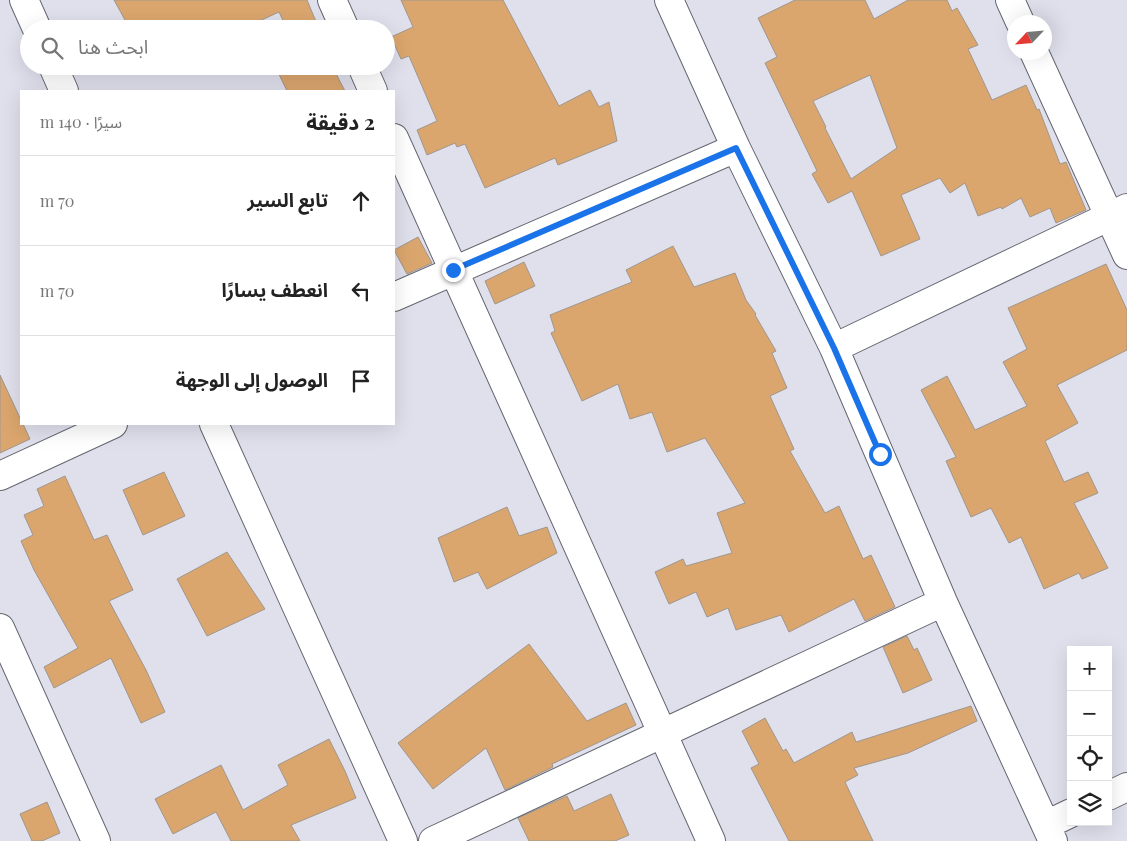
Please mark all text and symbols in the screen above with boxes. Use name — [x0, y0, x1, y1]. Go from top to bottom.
north arrow — [1007, 15, 1052, 60]
search box — [20, 20, 395, 75]
text: ابحث هنا — [78, 33, 148, 59]
icon: search — [38, 34, 66, 62]
text: 2 دقيقة — [306, 107, 375, 135]
text: سيرًا · 140 m — [40, 111, 122, 132]
text: تابع السير — [247, 186, 328, 212]
icon: ahead — [347, 187, 375, 215]
text: 70 m — [40, 190, 74, 211]
route end — [442, 259, 465, 282]
text: انعطف يسارًا — [222, 276, 328, 302]
icon: left — [347, 277, 375, 305]
text: 70 m — [40, 280, 74, 301]
text: الوصول إلى الوجهة — [176, 366, 328, 392]
icon: arrive — [347, 367, 375, 395]
route start — [869, 443, 892, 466]
map controls — [1067, 646, 1112, 826]
button: + — [1067, 646, 1112, 691]
button: − — [1067, 691, 1112, 736]
button: locate — [1067, 736, 1112, 781]
button: layers — [1067, 781, 1112, 826]

